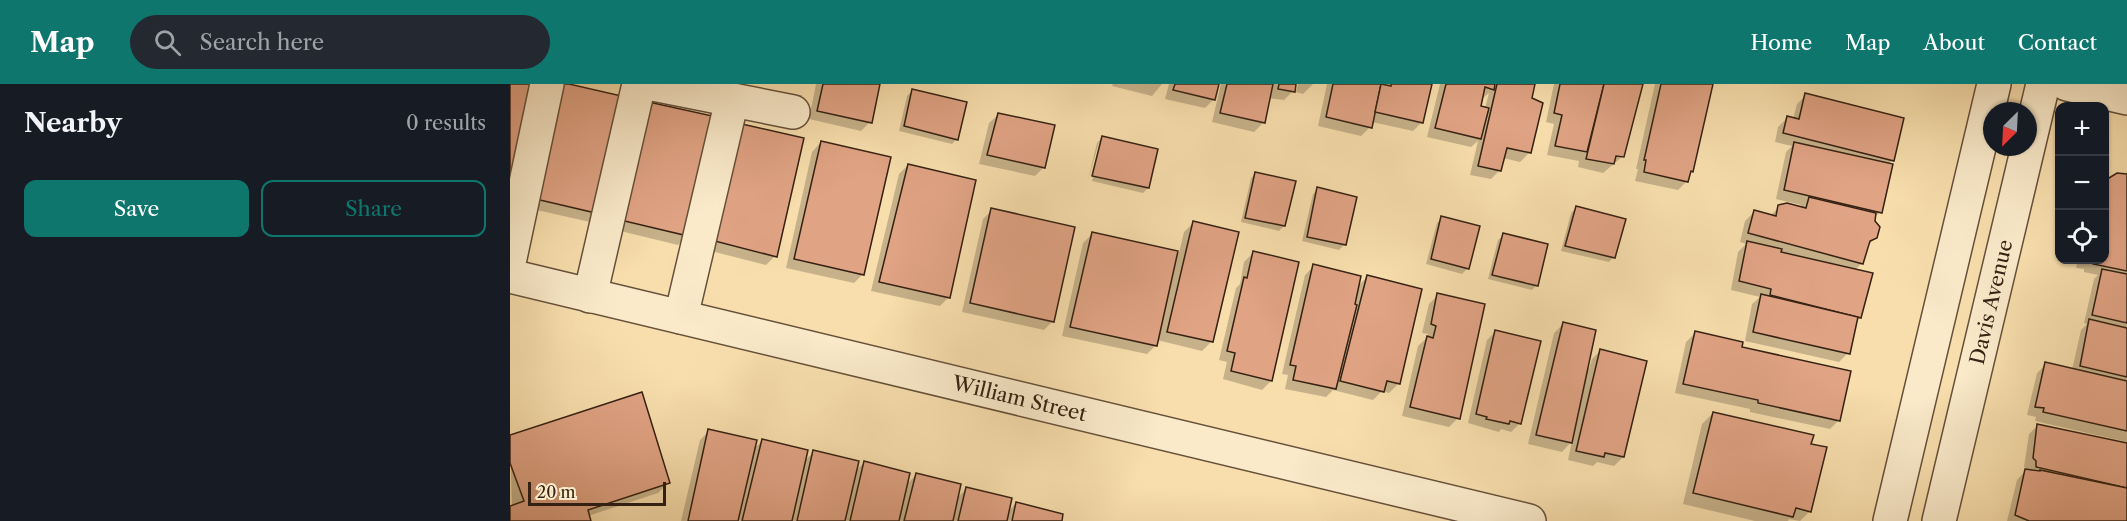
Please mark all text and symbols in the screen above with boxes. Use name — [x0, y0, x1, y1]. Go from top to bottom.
search box — [130, 15, 550, 69]
text: Map — [30, 25, 94, 59]
icon: search — [151, 26, 184, 59]
text: Search here — [199, 29, 324, 56]
text: Home — [1751, 30, 1812, 55]
text: Map — [1845, 30, 1890, 55]
text: About — [1923, 30, 1985, 55]
text: Contact — [2018, 30, 2097, 55]
north arrow — [1983, 102, 2037, 156]
map controls — [2055, 102, 2109, 264]
button: + — [2055, 102, 2109, 156]
text: Nearby — [24, 107, 122, 139]
text: 0 results — [406, 111, 486, 135]
button: − — [2055, 156, 2109, 210]
button: Save — [24, 180, 249, 237]
button: Share — [261, 180, 486, 237]
button: locate — [2055, 210, 2109, 264]
street label: Davis Avenue — [1965, 237, 2018, 367]
street label: William Street — [949, 371, 1089, 426]
scale bar — [528, 479, 666, 506]
text: 20 m — [537, 482, 576, 502]

